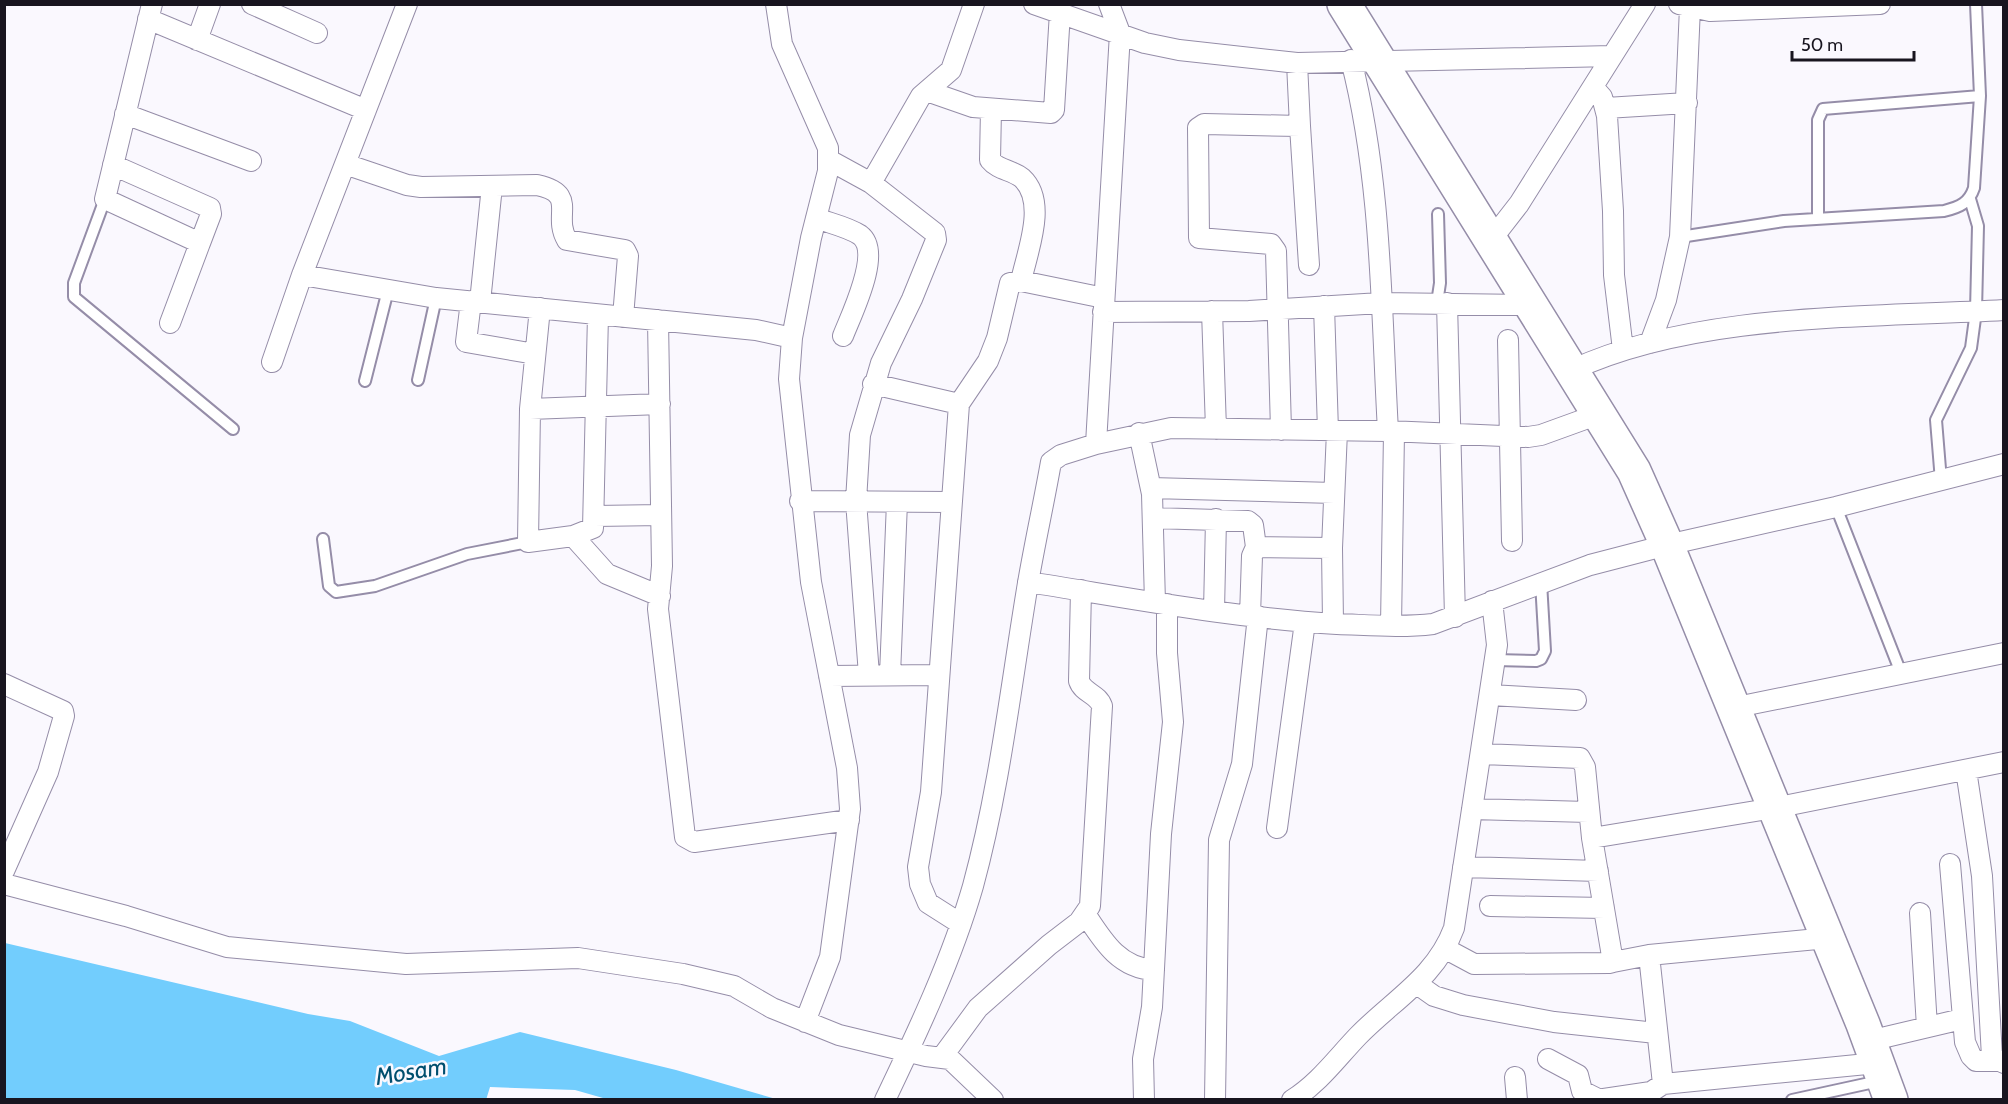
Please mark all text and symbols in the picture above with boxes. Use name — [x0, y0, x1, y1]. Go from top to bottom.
scale bar — [1792, 24, 1914, 62]
text: 50 m — [1801, 34, 1843, 56]
water label: Mosam — [372, 1051, 449, 1091]

